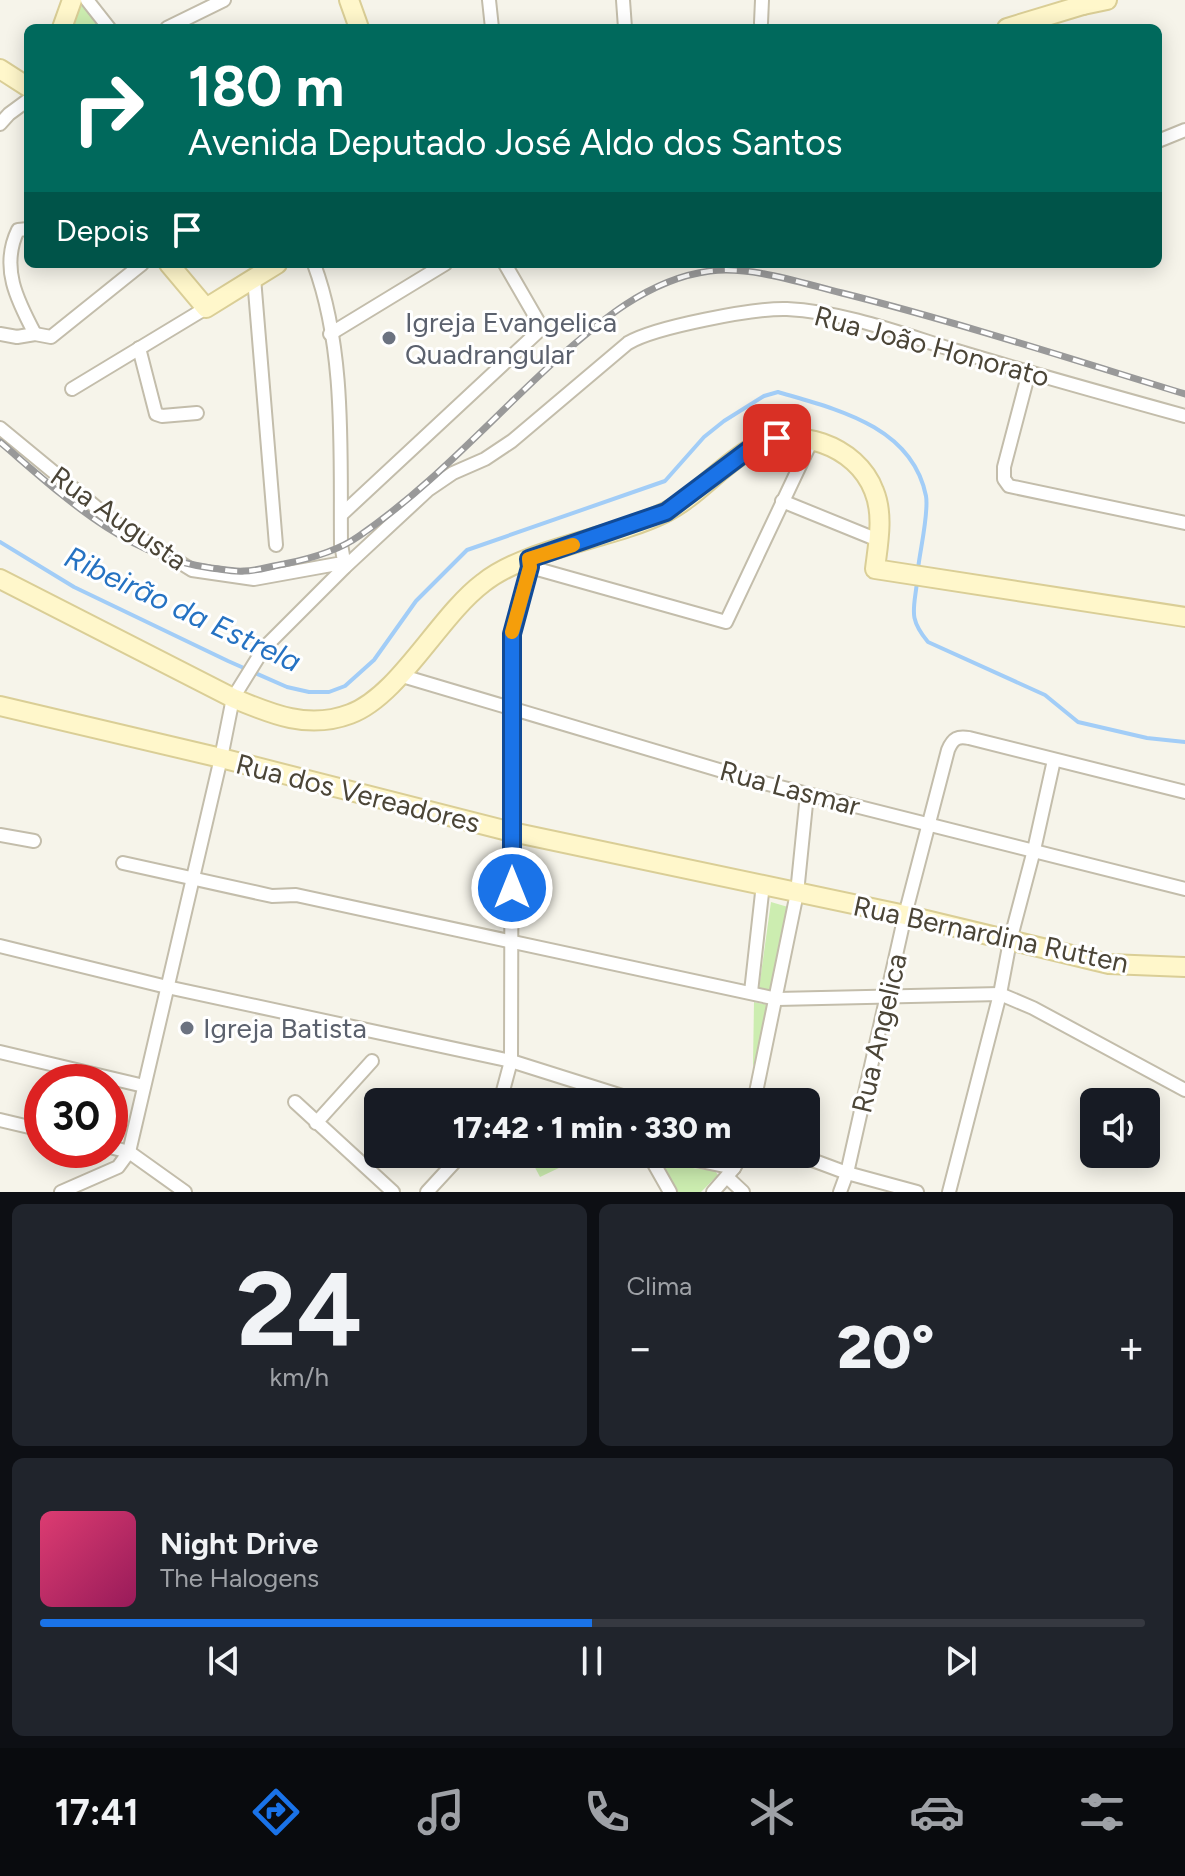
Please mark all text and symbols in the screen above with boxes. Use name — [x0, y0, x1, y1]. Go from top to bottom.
text: 180 m — [188, 53, 344, 120]
icon: right — [56, 56, 160, 160]
text: Avenida Deputado José Aldo dos Santos — [188, 121, 843, 164]
icon: arrive — [165, 208, 209, 252]
text: Depois — [56, 212, 149, 249]
street label: Rua João Honorato — [811, 298, 1053, 394]
place label: Igreja Evangelica Quadrangular — [405, 305, 617, 371]
marker: Igreja Evangelica Quadrangular — [380, 329, 398, 347]
pin — [743, 404, 811, 472]
icon: arrive — [755, 416, 799, 460]
street label: Rua Augusta — [44, 459, 194, 577]
water label: Ribeirão da Estrela — [59, 538, 307, 680]
street label: Rua dos Vereadores — [233, 746, 483, 840]
street label: Rua Lasmar — [716, 753, 864, 823]
position arrow — [470, 846, 554, 930]
street label: Rua Bernardina Rutten — [850, 888, 1132, 980]
street label: Rua Angelica — [844, 950, 914, 1116]
place label: Igreja Batista — [203, 1011, 367, 1045]
marker: Igreja Batista — [178, 1019, 196, 1037]
speed limit sign: 30 — [24, 1064, 128, 1168]
map controls — [1080, 1088, 1160, 1168]
button: sound — [1080, 1088, 1160, 1168]
text: 17:42 · 1 min · 330 m — [453, 1109, 731, 1146]
text: 24 — [236, 1246, 362, 1371]
text: Clima — [627, 1270, 692, 1302]
text: 20° — [837, 1311, 934, 1383]
text: − — [627, 1321, 654, 1374]
text: + — [1118, 1321, 1145, 1374]
text: km/h — [270, 1361, 329, 1393]
text: Night Drive — [160, 1525, 318, 1562]
text: The Halogens — [160, 1562, 319, 1594]
icon: previous — [202, 1639, 246, 1683]
icon: pause — [570, 1639, 614, 1683]
icon: next — [939, 1639, 983, 1683]
icon: directions — [248, 1784, 304, 1840]
icon: music — [413, 1784, 469, 1840]
icon: phone — [579, 1784, 635, 1840]
icon: climate — [744, 1784, 800, 1840]
icon: car — [909, 1784, 965, 1840]
icon: filters — [1074, 1784, 1130, 1840]
text: 17:41 — [55, 1791, 139, 1834]

